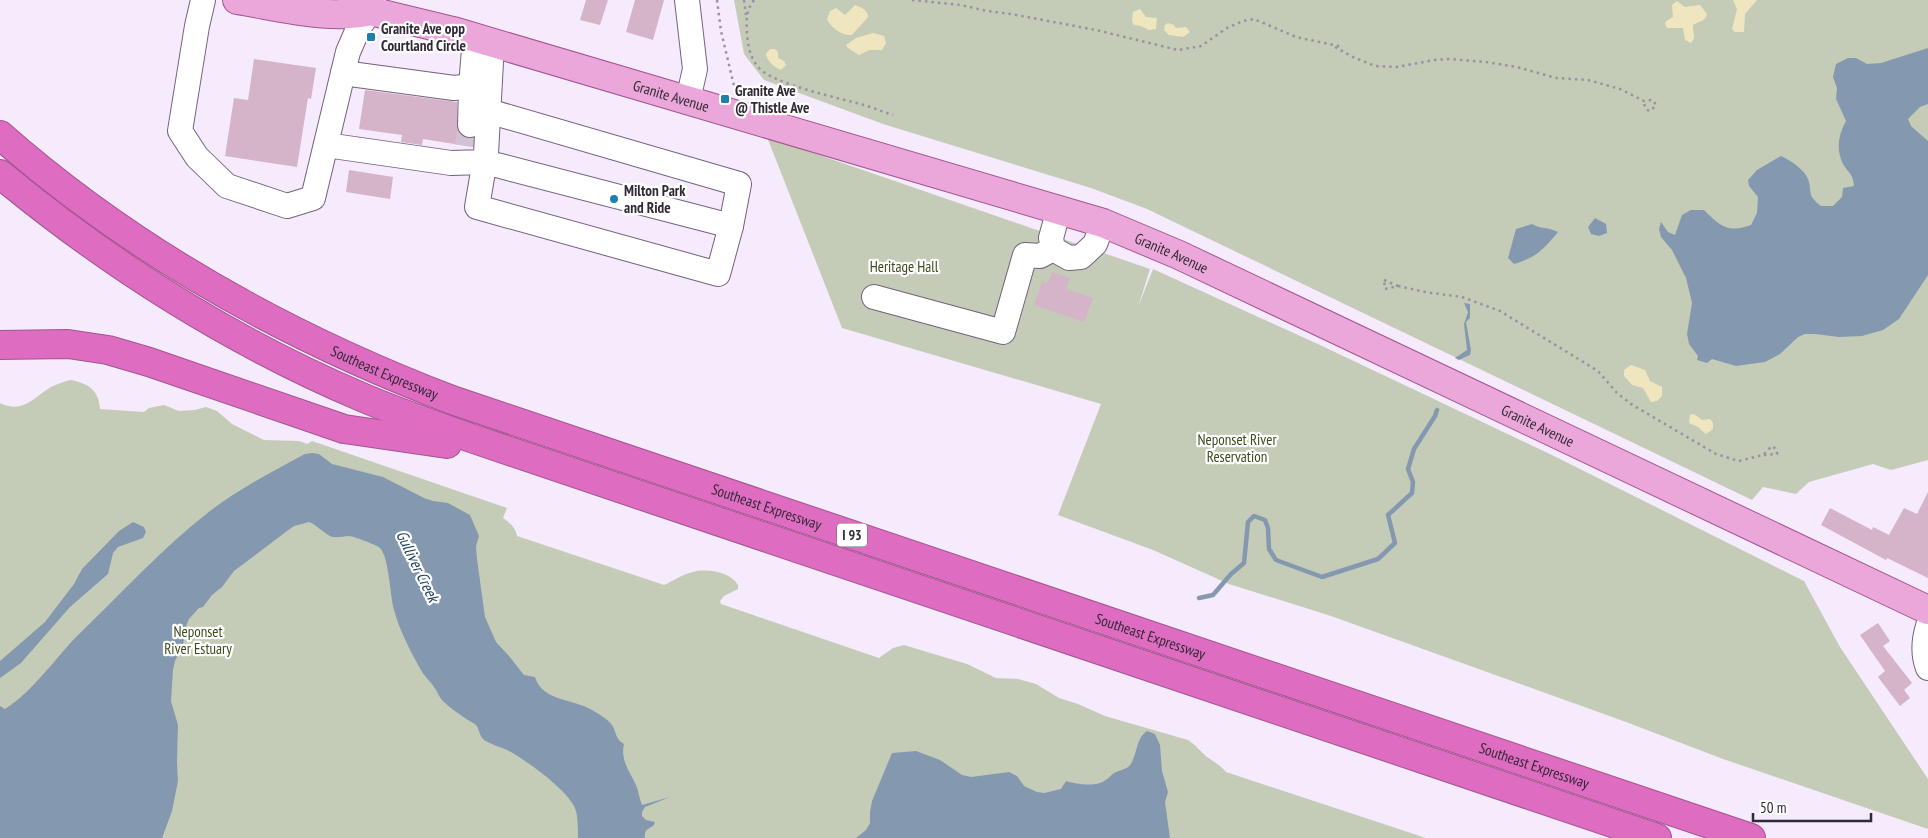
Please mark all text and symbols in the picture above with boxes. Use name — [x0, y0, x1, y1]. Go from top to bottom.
place label: Granite Ave opp Courtland Circle — [381, 19, 466, 55]
marker: Granite Ave opp Courtland Circle — [365, 31, 377, 43]
street label: Granite Avenue — [631, 75, 711, 116]
place label: Granite Ave @ Thistle Ave — [735, 81, 809, 117]
marker: Granite Ave @ Thistle Ave — [719, 93, 731, 105]
place label: Milton Park and Ride — [624, 181, 686, 217]
marker: Milton Park and Ride — [608, 193, 620, 205]
street label: Granite Avenue — [1132, 228, 1212, 277]
park label: Heritage Hall — [870, 257, 939, 276]
street label: Southeast Expressway — [328, 341, 442, 403]
street label: Granite Avenue — [1499, 400, 1577, 451]
park label: Neponset River Reservation — [1197, 430, 1277, 466]
street label: Southeast Expressway — [709, 479, 825, 534]
road number: I 93 — [837, 524, 867, 546]
water label: Gulliver Creek — [392, 527, 445, 607]
street label: Southeast Expressway — [1093, 608, 1208, 663]
park label: Neponset River Estuary — [164, 622, 232, 658]
street label: Southeast Expressway — [1477, 738, 1592, 792]
scale bar — [1753, 790, 1870, 822]
text: 50 m — [1760, 798, 1786, 817]

